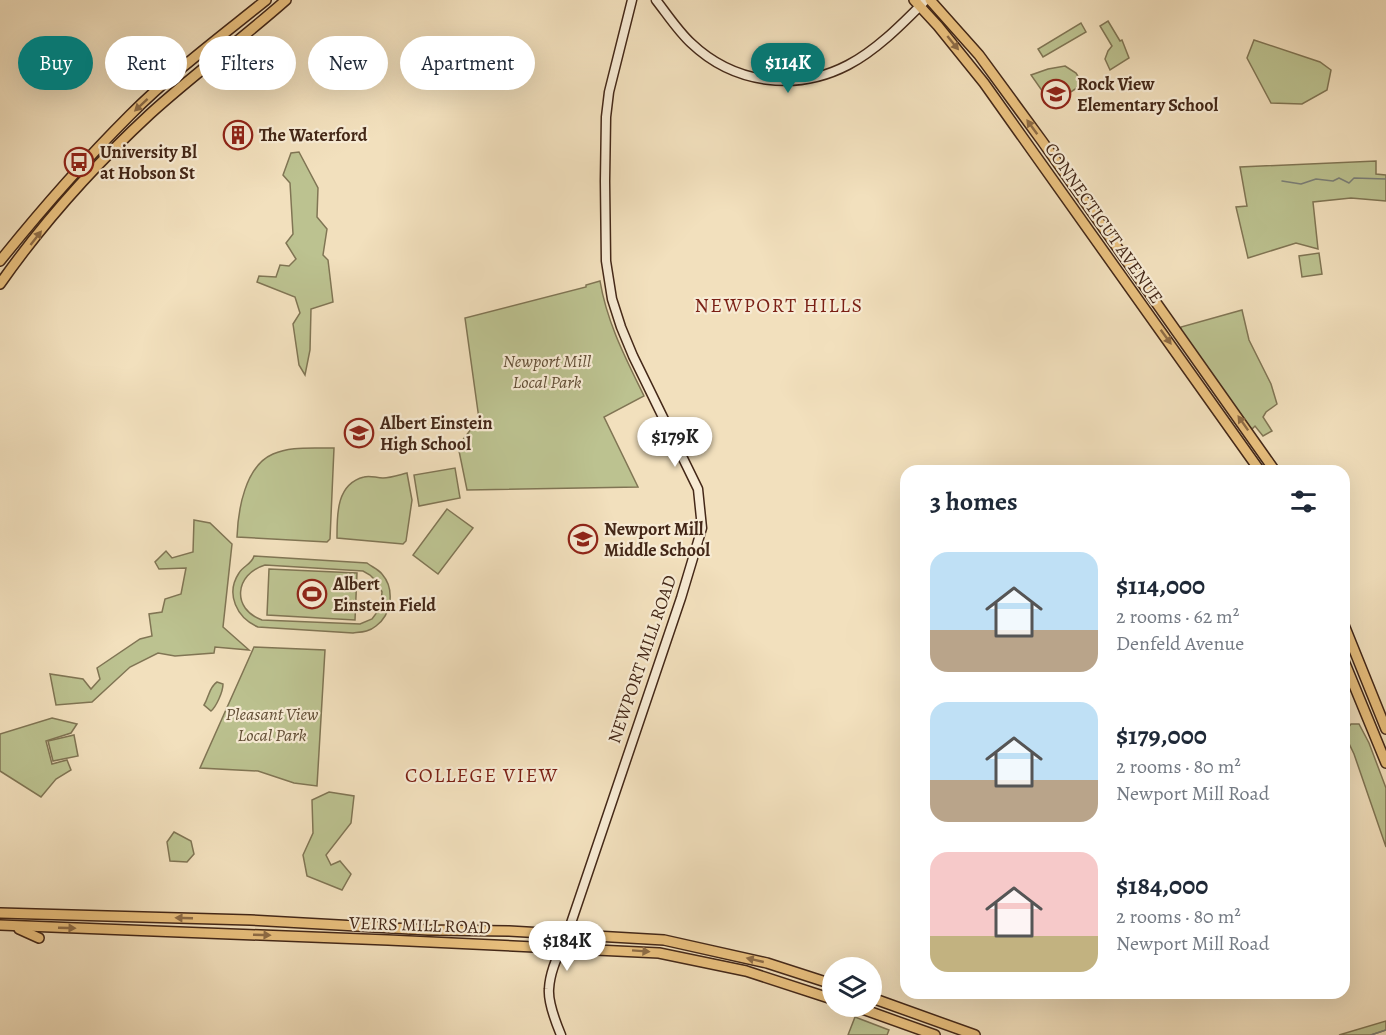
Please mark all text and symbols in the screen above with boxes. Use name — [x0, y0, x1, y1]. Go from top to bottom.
chip: Buy — [18, 36, 93, 90]
chip: Rent — [105, 36, 187, 90]
chip: Filters — [199, 36, 296, 90]
chip: New — [308, 36, 388, 90]
chip: Apartment — [400, 36, 535, 90]
one-way arrow — [946, 36, 958, 51]
pin: $114K — [746, 43, 830, 94]
text: $114K — [765, 49, 811, 76]
place label: Rock View Elementary School — [1077, 72, 1219, 117]
school or university icon: Rock View Elementary School — [1040, 78, 1072, 110]
one-way arrow — [133, 98, 148, 112]
building icon: The Waterford — [222, 119, 254, 151]
one-way arrow — [1026, 119, 1038, 135]
place label: The Waterford — [259, 123, 368, 147]
street label: CONNECTICUT AVENUE — [1039, 138, 1169, 308]
place label: University Bl at Hobson St — [100, 140, 197, 185]
bus stop icon: University Bl at Hobson St — [63, 146, 95, 178]
one-way arrow — [29, 230, 42, 246]
district label: NEWPORT HILLS — [694, 292, 864, 319]
one-way arrow — [1160, 329, 1172, 345]
park label: Newport Mill Local Park — [503, 349, 592, 394]
place label: Albert Einstein High School — [379, 411, 493, 456]
one-way arrow — [1237, 415, 1249, 430]
school or university icon: Albert Einstein High School — [343, 417, 375, 449]
pin: $179K — [633, 417, 717, 468]
text: $179K — [651, 423, 699, 450]
text: 3 homes — [930, 484, 1018, 519]
icon: filters — [1287, 485, 1320, 518]
place label: Newport Mill Middle School — [604, 517, 710, 562]
school or university icon: Newport Mill Middle School — [567, 523, 599, 555]
text: $114,000 — [1116, 568, 1205, 603]
place label: Albert Einstein Field — [332, 572, 436, 617]
street label: NEWPORT MILL ROAD — [602, 572, 682, 746]
icon: home — [978, 576, 1050, 648]
sports icon: Albert Einstein Field — [296, 578, 328, 610]
text: 2 rooms · 62 m² — [1116, 603, 1239, 630]
text: Denfeld Avenue — [1116, 630, 1244, 657]
park label: Pleasant View Local Park — [226, 702, 319, 747]
text: $179,000 — [1116, 718, 1207, 753]
icon: home — [978, 726, 1050, 798]
text: 2 rooms · 80 m² — [1116, 753, 1241, 780]
district label: COLLEGE VIEW — [405, 762, 559, 789]
text: Newport Mill Road — [1116, 780, 1270, 807]
text: $184,000 — [1116, 868, 1208, 903]
icon: home — [978, 876, 1050, 948]
text: 2 rooms · 80 m² — [1116, 903, 1241, 930]
street label: VEIRS MILL ROAD — [348, 910, 491, 939]
one-way arrow — [174, 913, 193, 923]
pin: $184K — [525, 921, 609, 972]
one-way arrow — [58, 923, 77, 932]
text: $184K — [543, 927, 591, 954]
text: Newport Mill Road — [1116, 930, 1270, 957]
one-way arrow — [252, 931, 271, 940]
one-way arrow — [631, 947, 650, 956]
one-way arrow — [745, 954, 764, 964]
map controls — [822, 957, 882, 1017]
button: layers — [822, 957, 882, 1017]

